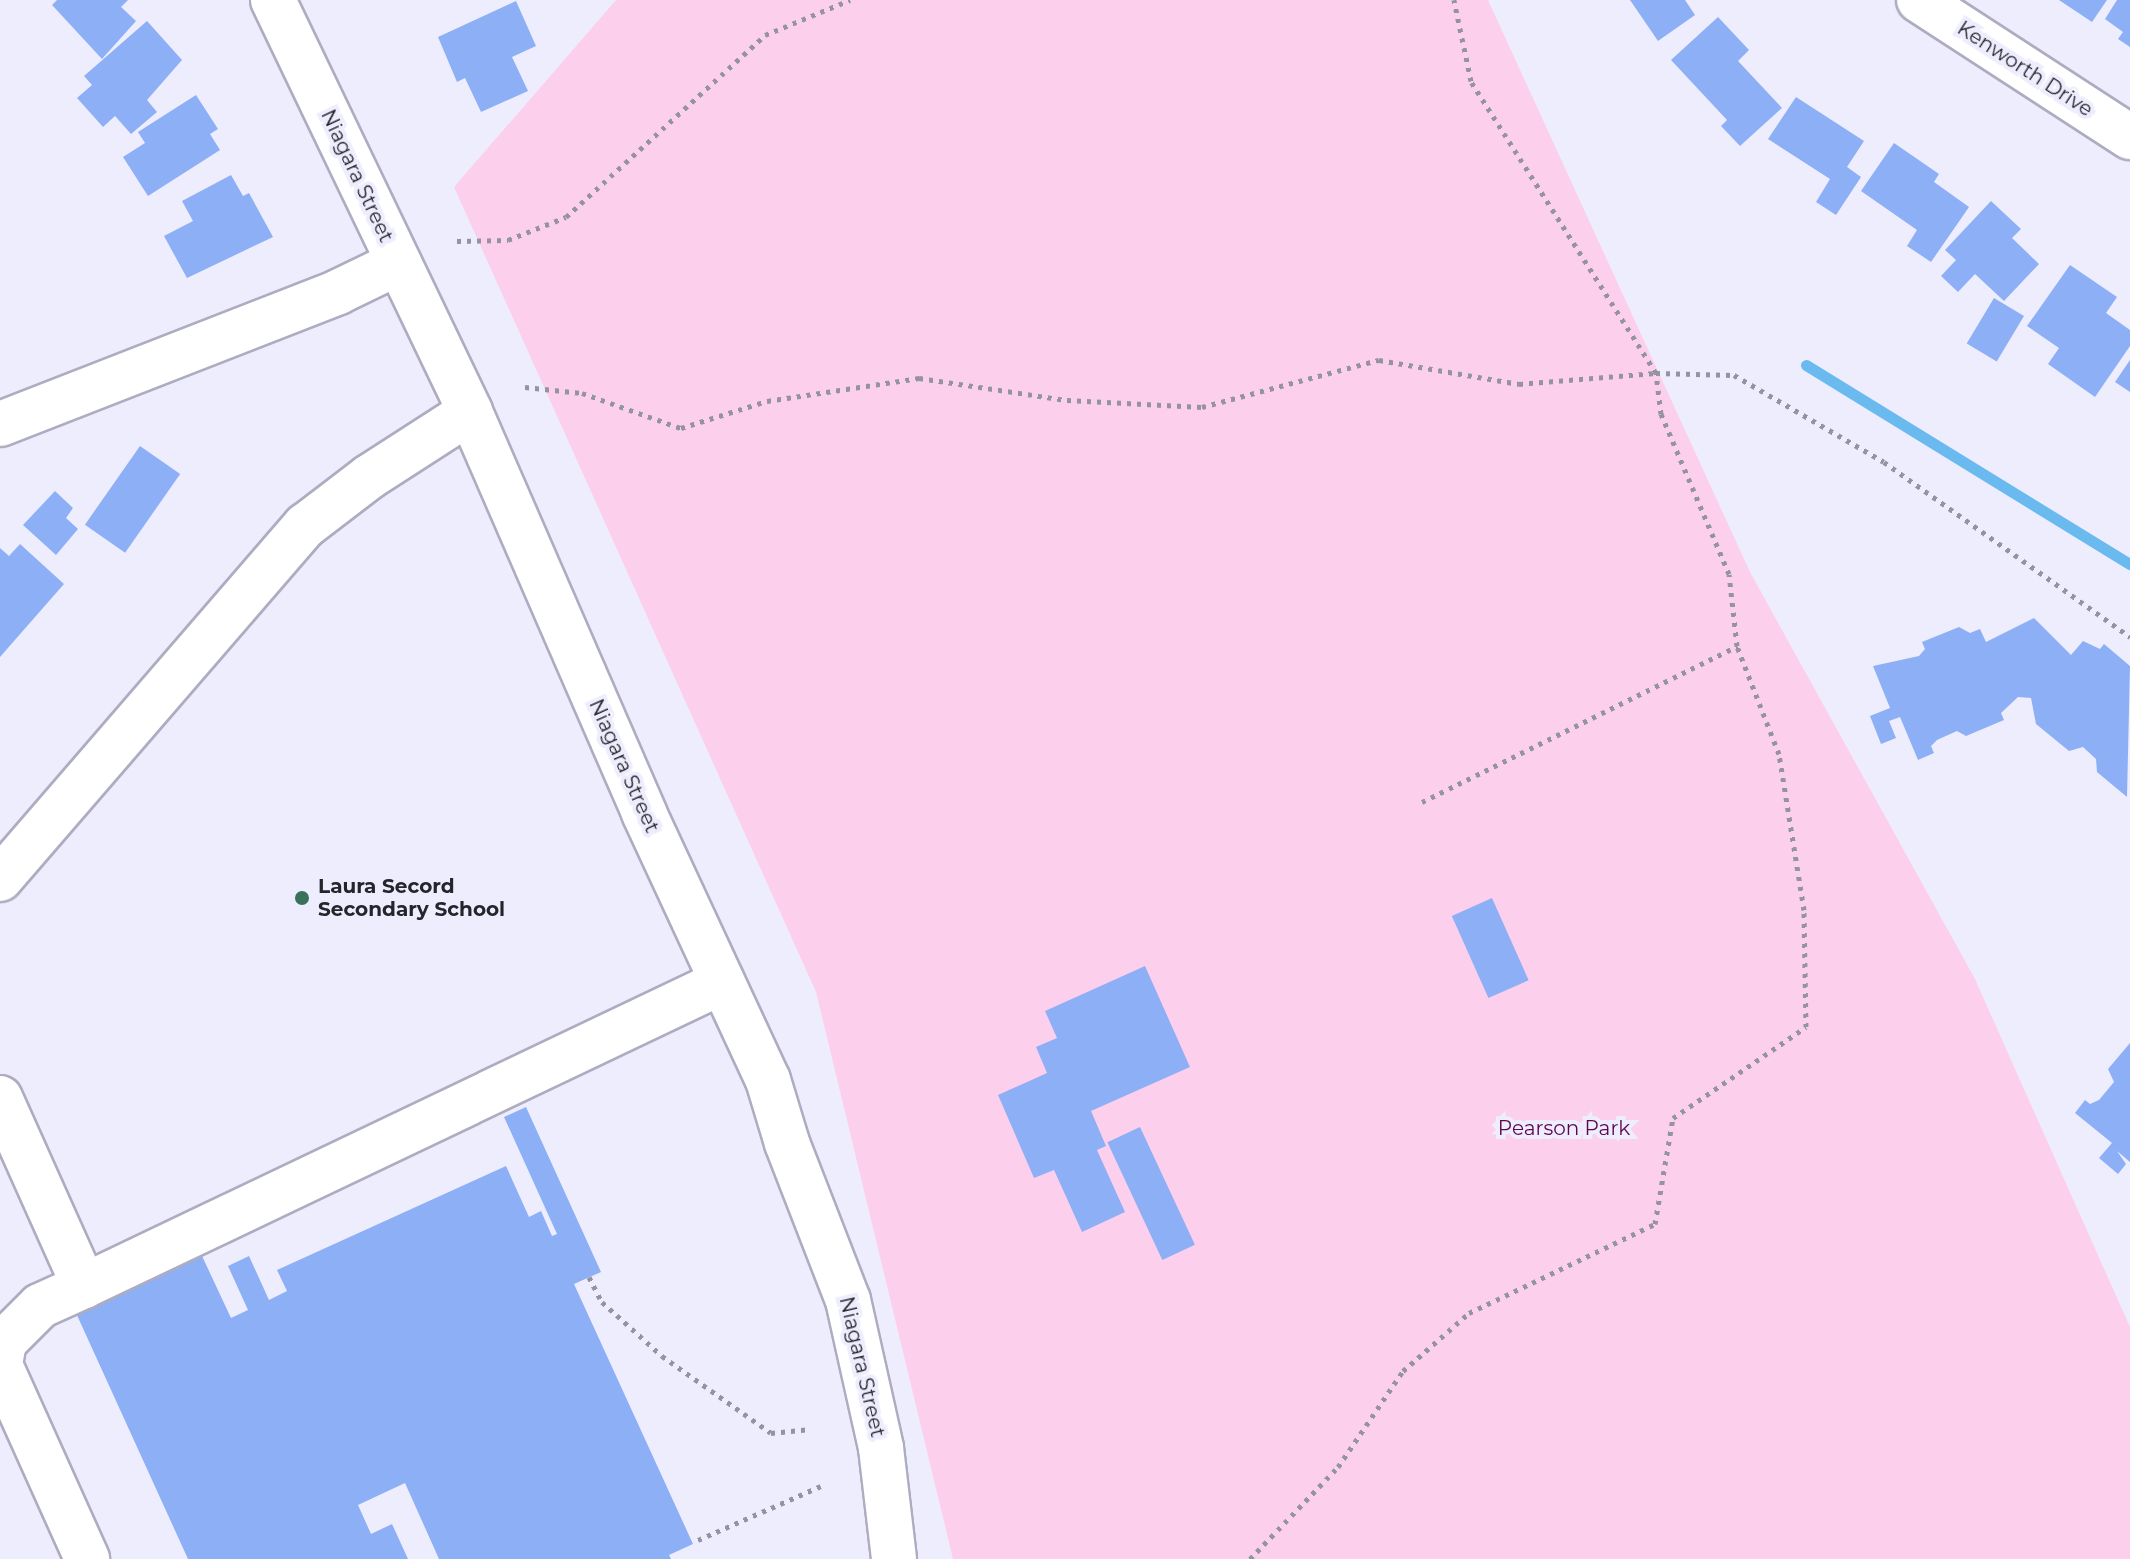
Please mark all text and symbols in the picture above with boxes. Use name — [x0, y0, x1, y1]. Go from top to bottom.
street label: Kenworth Drive — [1953, 16, 2097, 122]
street label: Niagara Street — [316, 106, 398, 246]
street label: Niagara Street — [584, 696, 664, 836]
place label: Laura Secord Secondary School — [318, 874, 505, 921]
marker: Laura Secord Secondary School — [293, 889, 311, 907]
park label: Pearson Park — [1498, 1116, 1630, 1140]
street label: Niagara Street — [834, 1294, 890, 1440]

